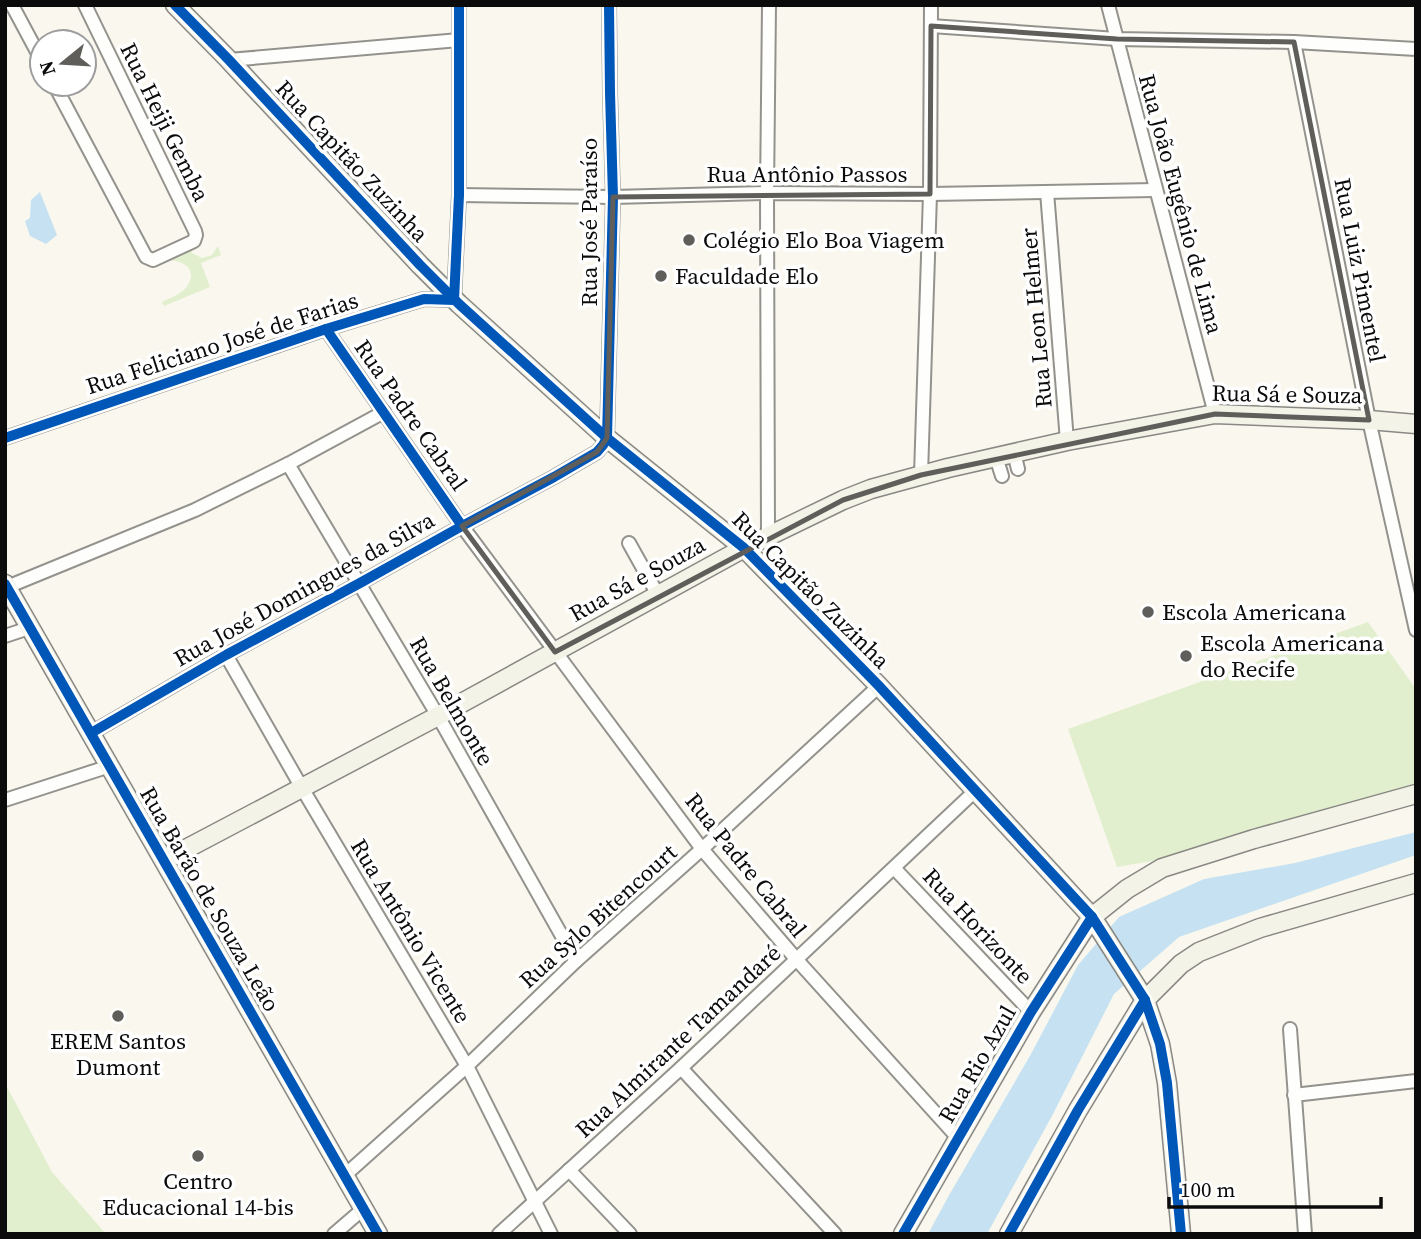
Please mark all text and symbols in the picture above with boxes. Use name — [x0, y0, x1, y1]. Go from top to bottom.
north arrow — [28, 28, 98, 98]
street label: Rua Heiji Gemba — [113, 37, 217, 207]
text: N — [32, 58, 61, 79]
street label: Rua João Eugênio de Lima — [1131, 71, 1231, 338]
street label: Rua Capitão Zuzinha — [268, 73, 436, 249]
street label: Rua José Paraíso — [573, 138, 605, 306]
street label: Rua Antônio Passos — [707, 158, 908, 190]
street label: Rua Luiz Pimentel — [1326, 175, 1394, 365]
place label: Colégio Elo Boa Viagem — [703, 224, 945, 256]
street label: Rua Leon Helmer — [1012, 226, 1060, 409]
marker: Colégio Elo Boa Viagem — [681, 232, 697, 248]
place label: Faculdade Elo — [675, 260, 819, 292]
marker: Faculdade Elo — [653, 268, 669, 284]
street label: Rua Feliciano José de Farias — [82, 284, 362, 402]
street label: Rua Padre Cabral — [347, 333, 475, 497]
street label: Rua Sá e Souza — [1211, 377, 1363, 411]
street label: Rua José Domingues da Silva — [168, 504, 440, 674]
street label: Rua Capitão Zuzinha — [725, 504, 897, 676]
street label: Rua Sá e Souza — [563, 528, 711, 630]
place label: Escola Americana — [1162, 596, 1346, 628]
marker: Escola Americana — [1140, 604, 1156, 620]
place label: Escola Americana do Recife — [1200, 627, 1384, 685]
street label: Rua Belmonte — [402, 630, 502, 772]
marker: Escola Americana do Recife — [1178, 648, 1194, 664]
street label: Rua Barão de Souza Leão — [132, 780, 288, 1018]
street label: Rua Padre Cabral — [678, 786, 814, 944]
street label: Rua Antônio Vicente — [343, 833, 479, 1029]
street label: Rua Sylo Bitencourt — [512, 836, 684, 995]
street label: Rua Horizonte — [916, 861, 1040, 991]
street label: Rua Almirante Tamandaré — [568, 937, 788, 1145]
street label: Rua Rio Azul — [930, 999, 1024, 1129]
marker: EREM Santos Dumont — [110, 1008, 126, 1024]
place label: EREM Santos Dumont — [50, 1025, 186, 1083]
marker: Centro Educacional 14-bis — [190, 1148, 206, 1164]
place label: Centro Educacional 14-bis — [102, 1165, 294, 1223]
scale bar — [1169, 1166, 1381, 1210]
text: 100 m — [1180, 1175, 1235, 1204]

